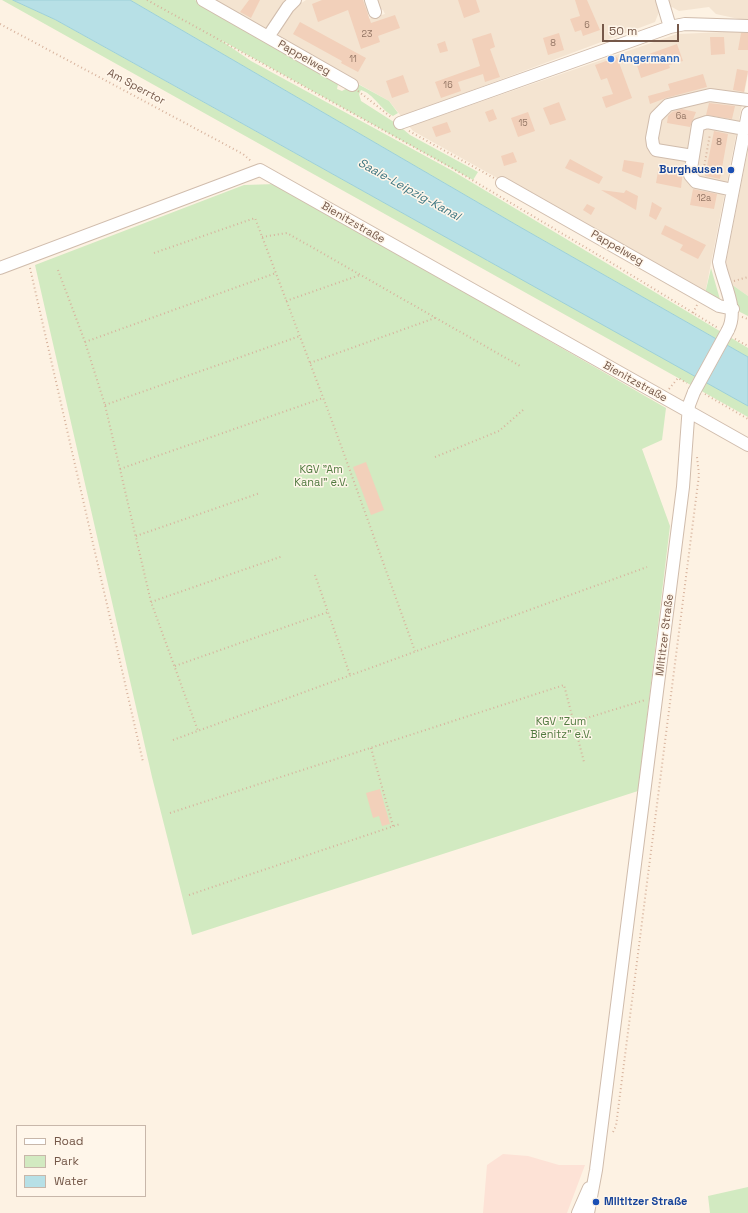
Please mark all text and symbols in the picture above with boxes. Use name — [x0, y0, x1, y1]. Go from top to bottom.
scale bar — [604, 16, 681, 42]
house number: 6 — [584, 21, 590, 31]
text: 50 m — [609, 23, 637, 39]
house number: 23 — [362, 30, 372, 40]
street label: Pappelweg — [275, 38, 333, 78]
house number: 8 — [550, 39, 556, 49]
place label: Angermann — [619, 52, 680, 66]
marker: Angermann — [606, 54, 616, 64]
house number: 11 — [349, 55, 357, 65]
street label: Am Sperrtor — [105, 66, 167, 108]
house number: 16 — [443, 81, 453, 91]
house number: 6a — [676, 112, 686, 122]
house number: 15 — [518, 119, 528, 129]
house number: 8 — [716, 138, 722, 148]
water label: Saale-Leipzig-Kanal — [355, 156, 463, 224]
place label: Burghausen — [659, 163, 723, 177]
marker: Burghausen — [726, 165, 736, 175]
house number: 12a — [697, 194, 711, 204]
street label: Bienitzstraße — [319, 199, 387, 247]
street label: Pappelweg — [588, 228, 646, 268]
street label: Bienitzstraße — [601, 359, 669, 405]
park label: KGV "Am Kanal" e.V. — [294, 463, 348, 489]
street label: Miltitzer Straße — [653, 593, 677, 677]
park label: KGV "Zum Bienitz" e.V. — [530, 715, 592, 741]
legend — [16, 1125, 146, 1197]
text: Road — [54, 1133, 83, 1149]
text: Park — [54, 1153, 79, 1169]
text: Water — [54, 1173, 88, 1189]
place label: Miltitzer Straße — [604, 1195, 687, 1209]
marker: Miltitzer Straße — [591, 1197, 601, 1207]

